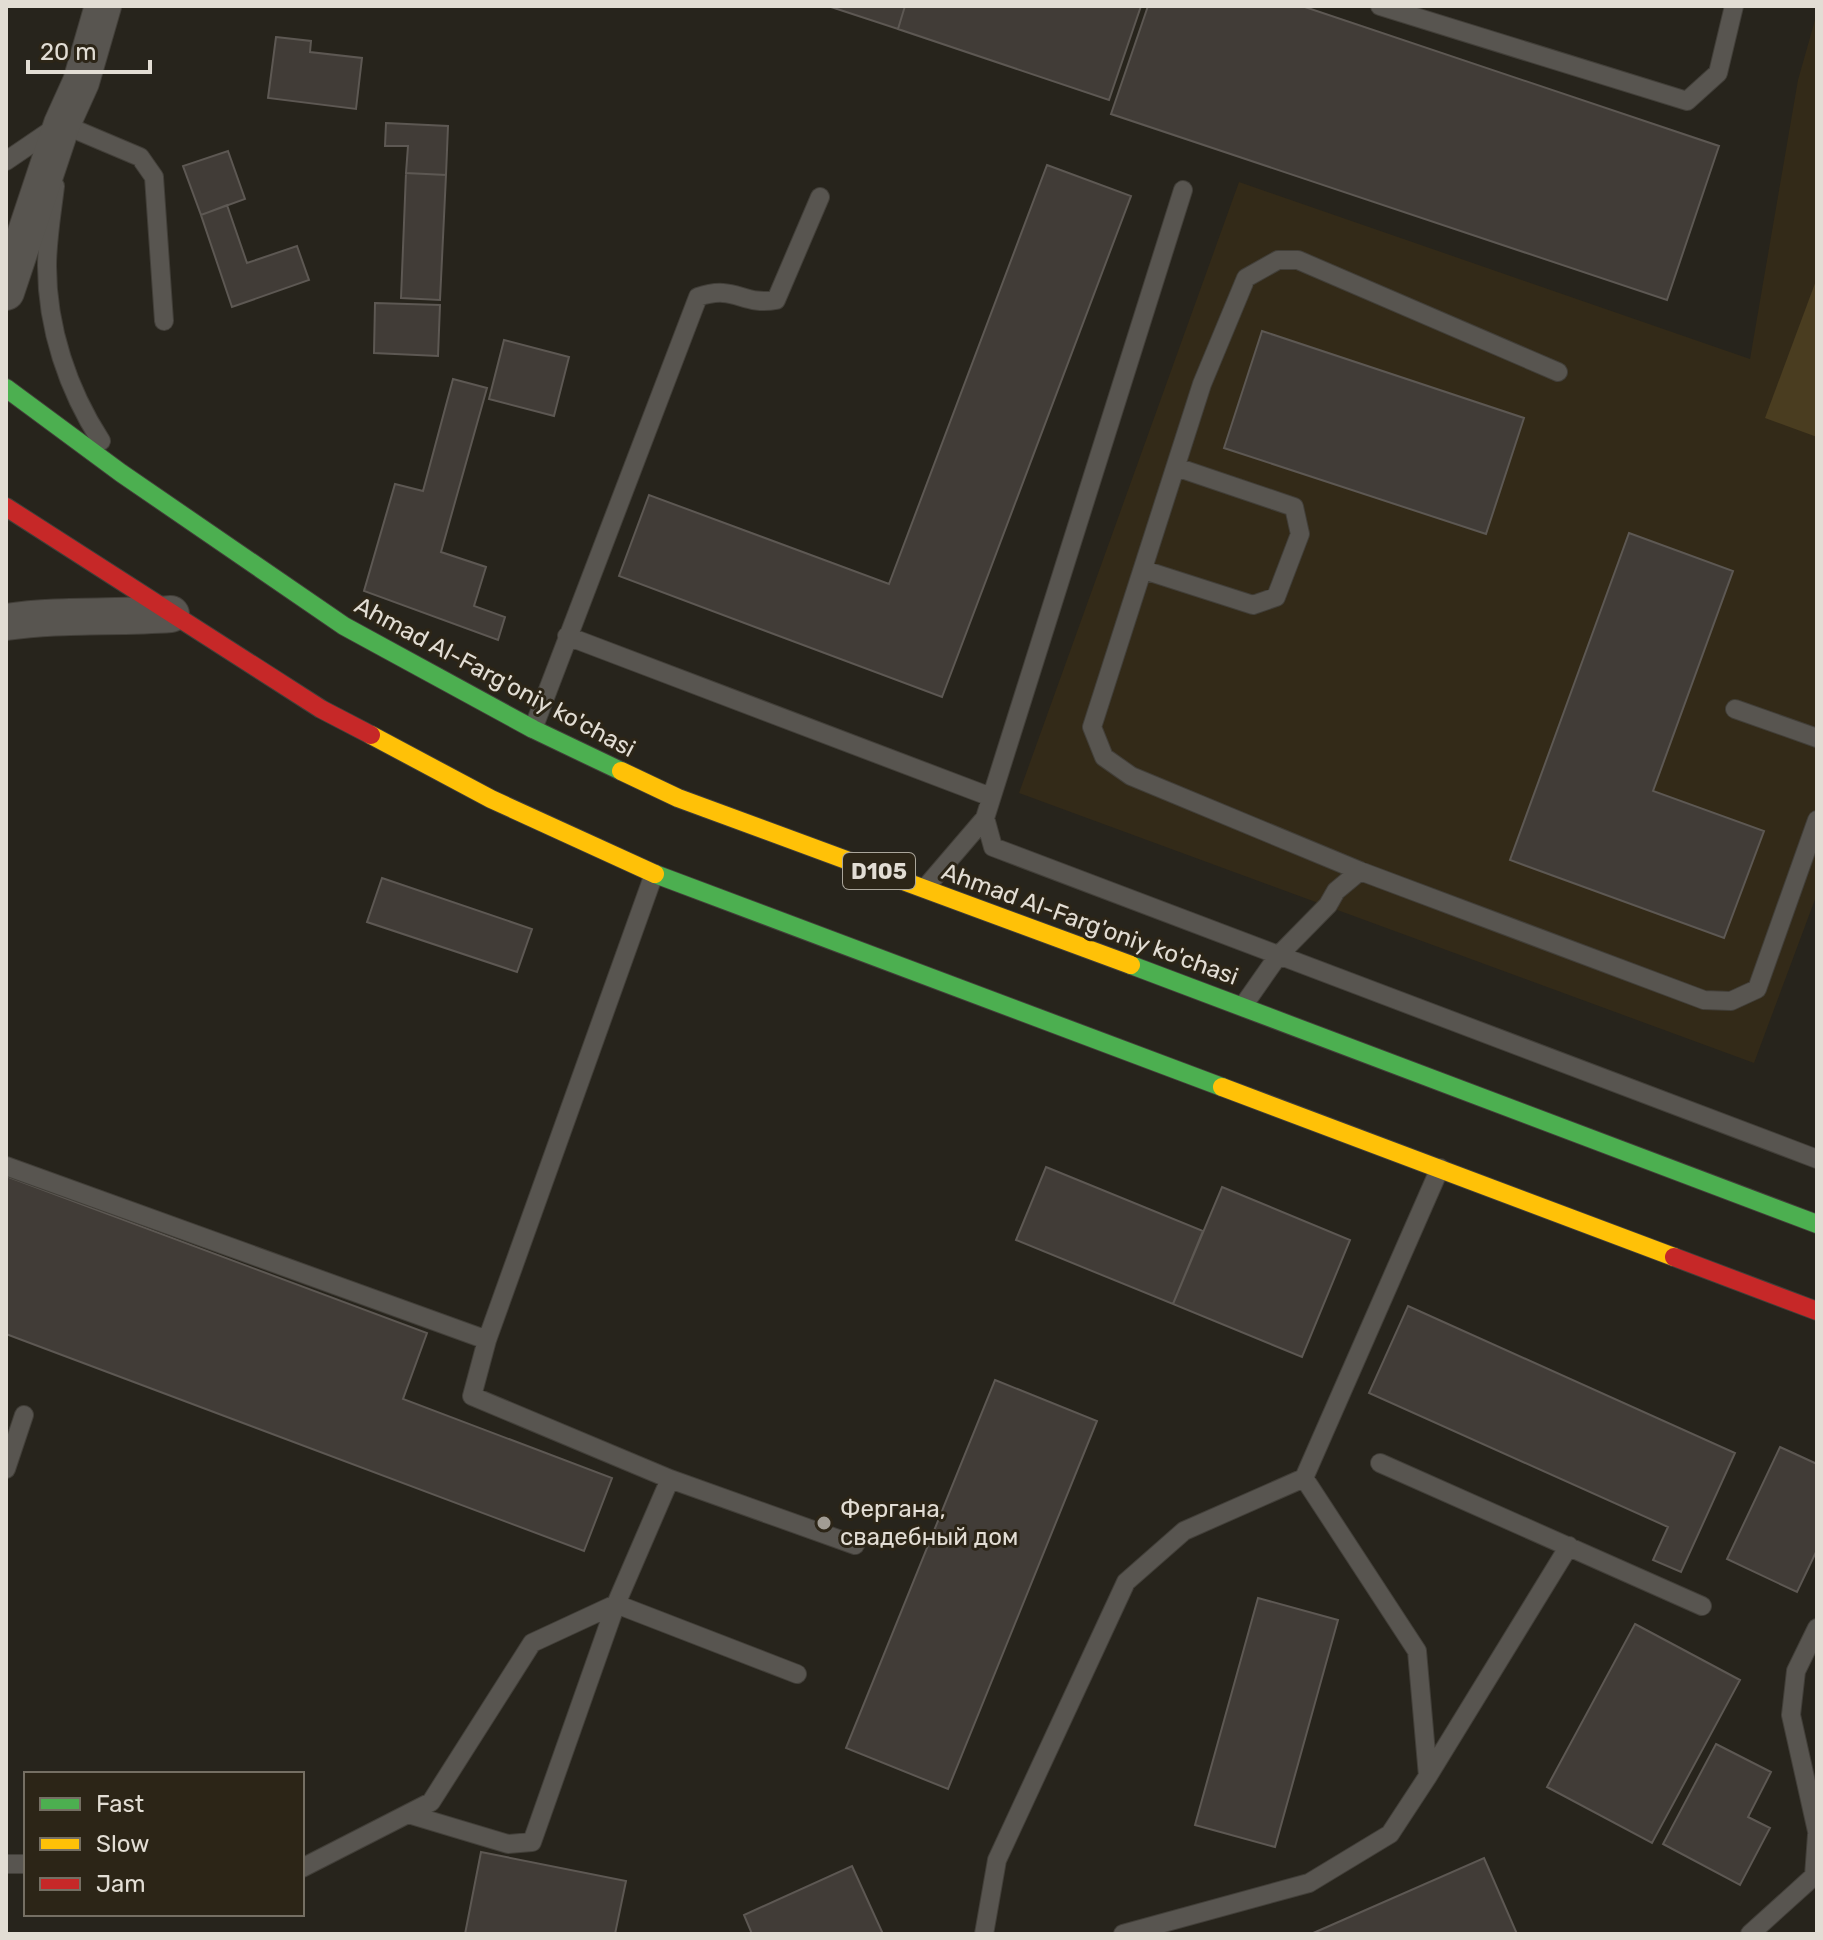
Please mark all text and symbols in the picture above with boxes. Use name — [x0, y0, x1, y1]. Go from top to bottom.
scale bar — [28, 24, 150, 74]
text: 20 m — [40, 38, 97, 66]
street label: Ahmad Al-Farg'oniy ko'chasi — [350, 591, 640, 763]
road number: D105 — [843, 853, 915, 889]
street label: Ahmad Al-Farg'oniy ko'chasi — [938, 857, 1242, 991]
place label: Фергана, свадебный дом — [840, 1495, 1018, 1551]
marker: Фергана, свадебный дом — [815, 1514, 833, 1532]
legend — [24, 1772, 304, 1916]
text: Fast — [96, 1790, 144, 1818]
text: Slow — [96, 1830, 149, 1858]
text: Jam — [96, 1870, 146, 1898]

